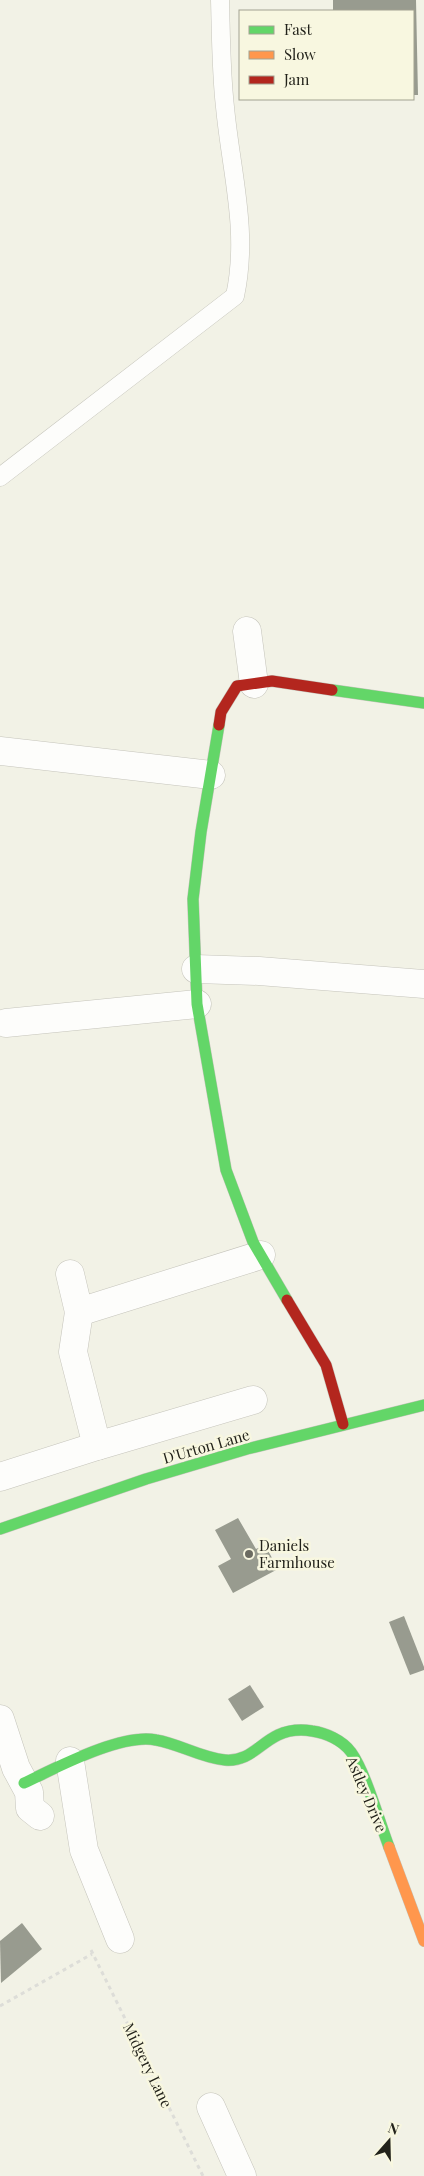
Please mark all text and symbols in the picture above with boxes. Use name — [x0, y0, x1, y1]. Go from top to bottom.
legend — [239, 10, 414, 100]
text: Fast — [284, 19, 313, 39]
text: Slow — [284, 44, 316, 64]
text: Jam — [283, 69, 310, 89]
street label: D'Urton Lane — [160, 1424, 252, 1468]
place label: Daniels Farmhouse — [259, 1535, 335, 1572]
marker: Daniels Farmhouse — [243, 1548, 255, 1560]
street label: Astley Drive — [342, 1752, 392, 1835]
street label: Midgery Lane — [119, 2019, 177, 2111]
north arrow — [364, 2116, 414, 2166]
text: N — [386, 2118, 402, 2139]

